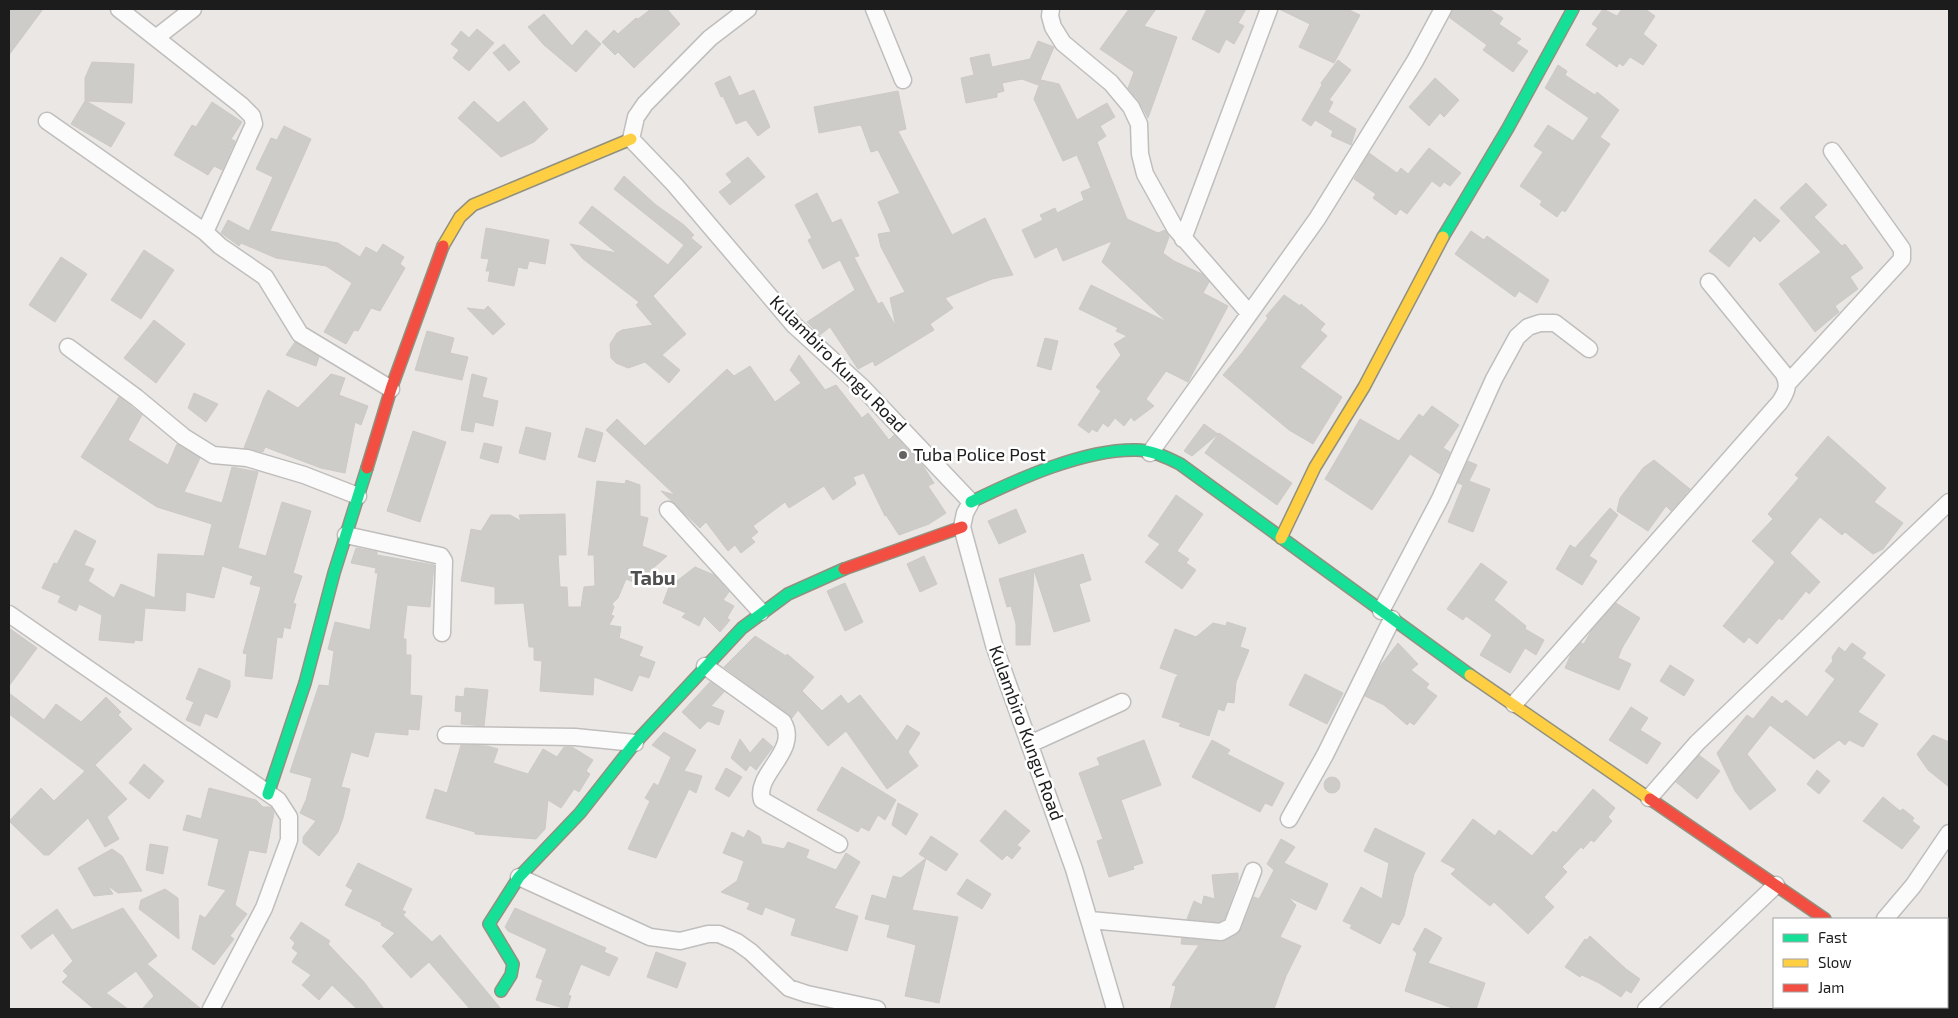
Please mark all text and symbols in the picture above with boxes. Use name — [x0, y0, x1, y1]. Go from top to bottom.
street label: Kulambiro Kungu Road — [766, 290, 912, 436]
place label: Tuba Police Post — [913, 443, 1046, 465]
marker: Tuba Police Post — [897, 449, 909, 461]
district label: Tabu — [630, 565, 676, 589]
street label: Kulambiro Kungu Road — [985, 642, 1069, 823]
legend — [1773, 918, 1948, 1008]
text: Fast — [1818, 928, 1848, 946]
text: Slow — [1818, 953, 1852, 971]
text: Jam — [1818, 978, 1844, 996]

